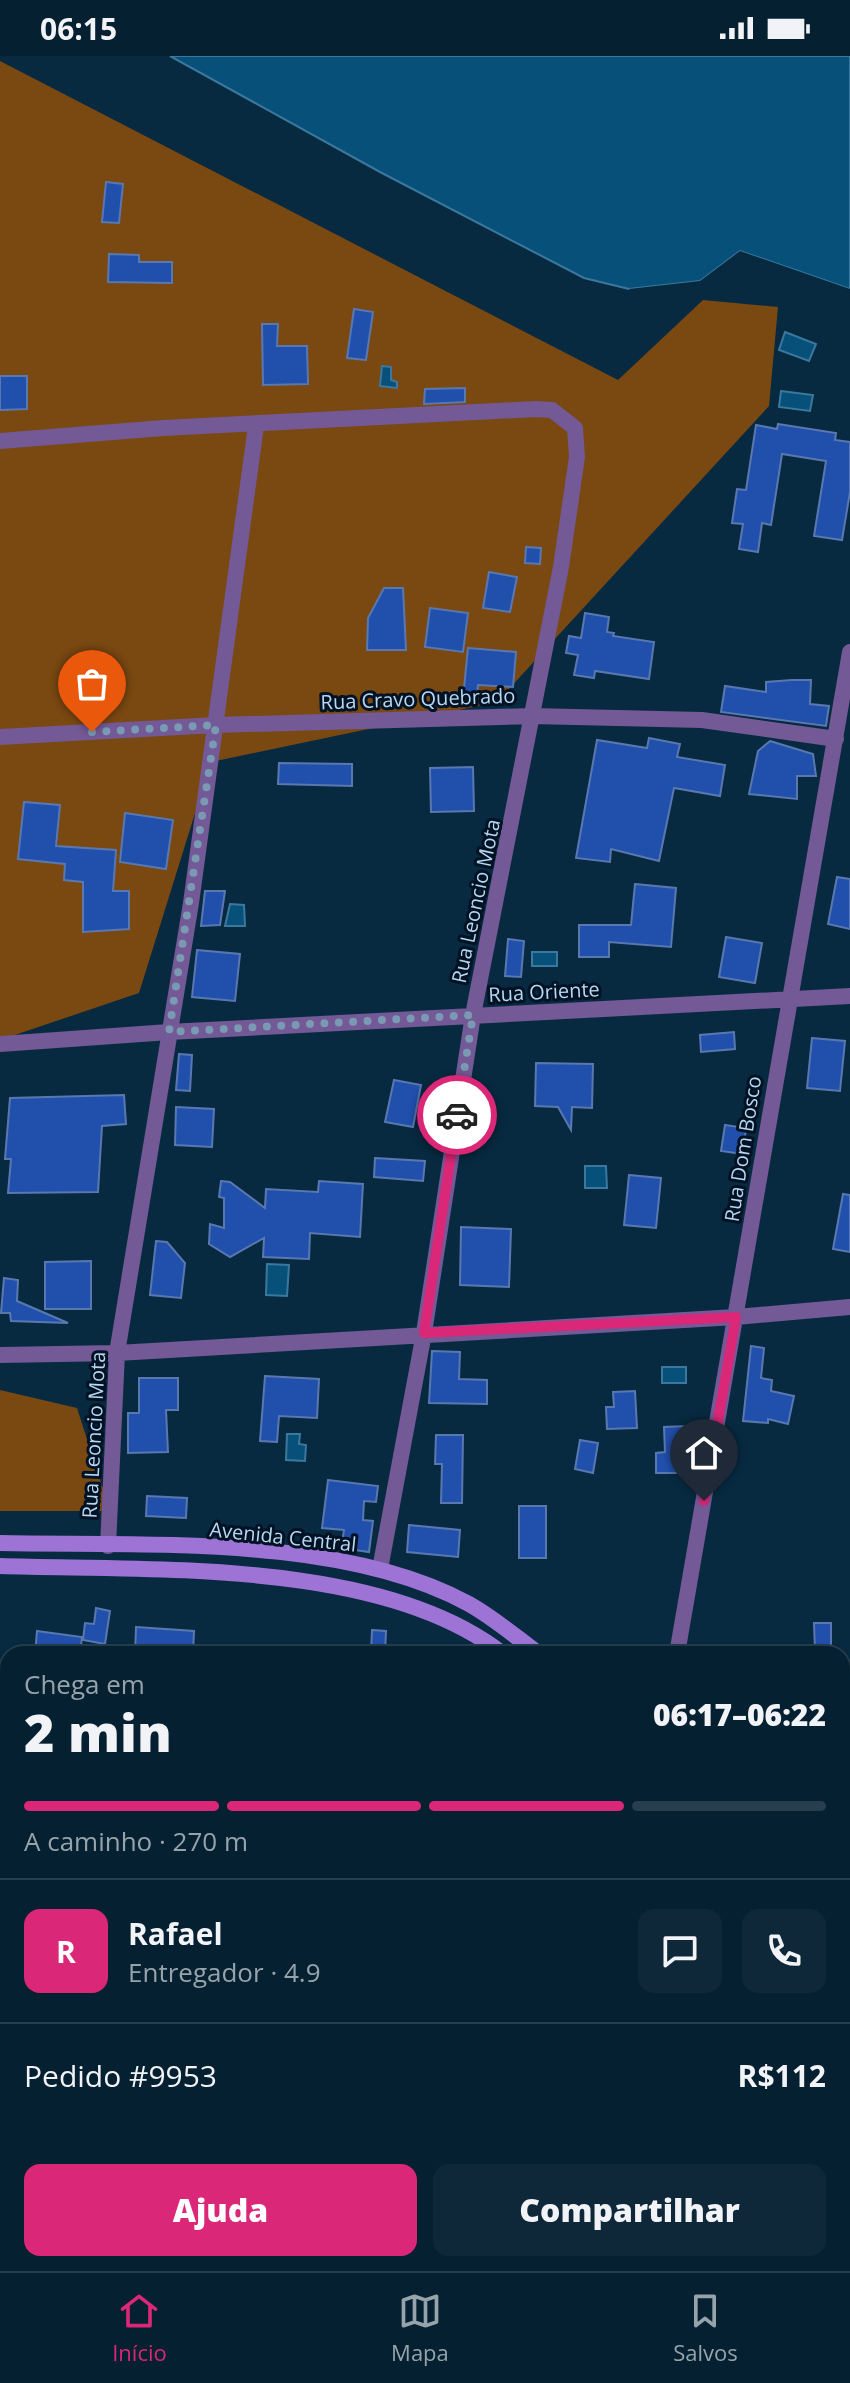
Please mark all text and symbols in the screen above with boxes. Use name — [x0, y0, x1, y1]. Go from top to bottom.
text: 06:15 — [40, 8, 117, 49]
pin — [58, 650, 126, 732]
icon: bag — [70, 662, 114, 706]
street label: Rua Cravo Quebrado — [320, 682, 516, 715]
street label: Rua Leoncio Mota — [445, 816, 506, 985]
street label: Rua Oriente — [488, 975, 600, 1008]
street label: Rua Dom Bosco — [718, 1074, 767, 1224]
courier — [417, 1075, 497, 1155]
icon: car — [435, 1093, 479, 1137]
street label: Rua Leoncio Mota — [76, 1351, 111, 1519]
pin — [670, 1419, 738, 1501]
icon: home — [682, 1431, 726, 1475]
street label: Avenida Central — [208, 1515, 358, 1558]
text: Chega em — [24, 1666, 145, 1702]
text: 06:17–06:22 — [653, 1694, 826, 1735]
text: 2 min — [24, 1696, 172, 1767]
text: A caminho · 270 m — [24, 1823, 248, 1859]
button: chat — [638, 1909, 722, 1993]
button: phone — [742, 1909, 826, 1993]
text: Rafael — [128, 1913, 223, 1954]
text: R — [56, 1931, 76, 1972]
text: Entregador · 4.9 — [128, 1954, 321, 1990]
text: Pedido #9953 — [24, 2055, 217, 2096]
text: R$112 — [738, 2055, 826, 2096]
button: Ajuda — [24, 2164, 417, 2256]
button: Compartilhar — [433, 2164, 826, 2256]
tab: Início — [112, 2289, 167, 2367]
tab: Mapa — [391, 2289, 449, 2367]
tab: Salvos — [673, 2289, 738, 2367]

